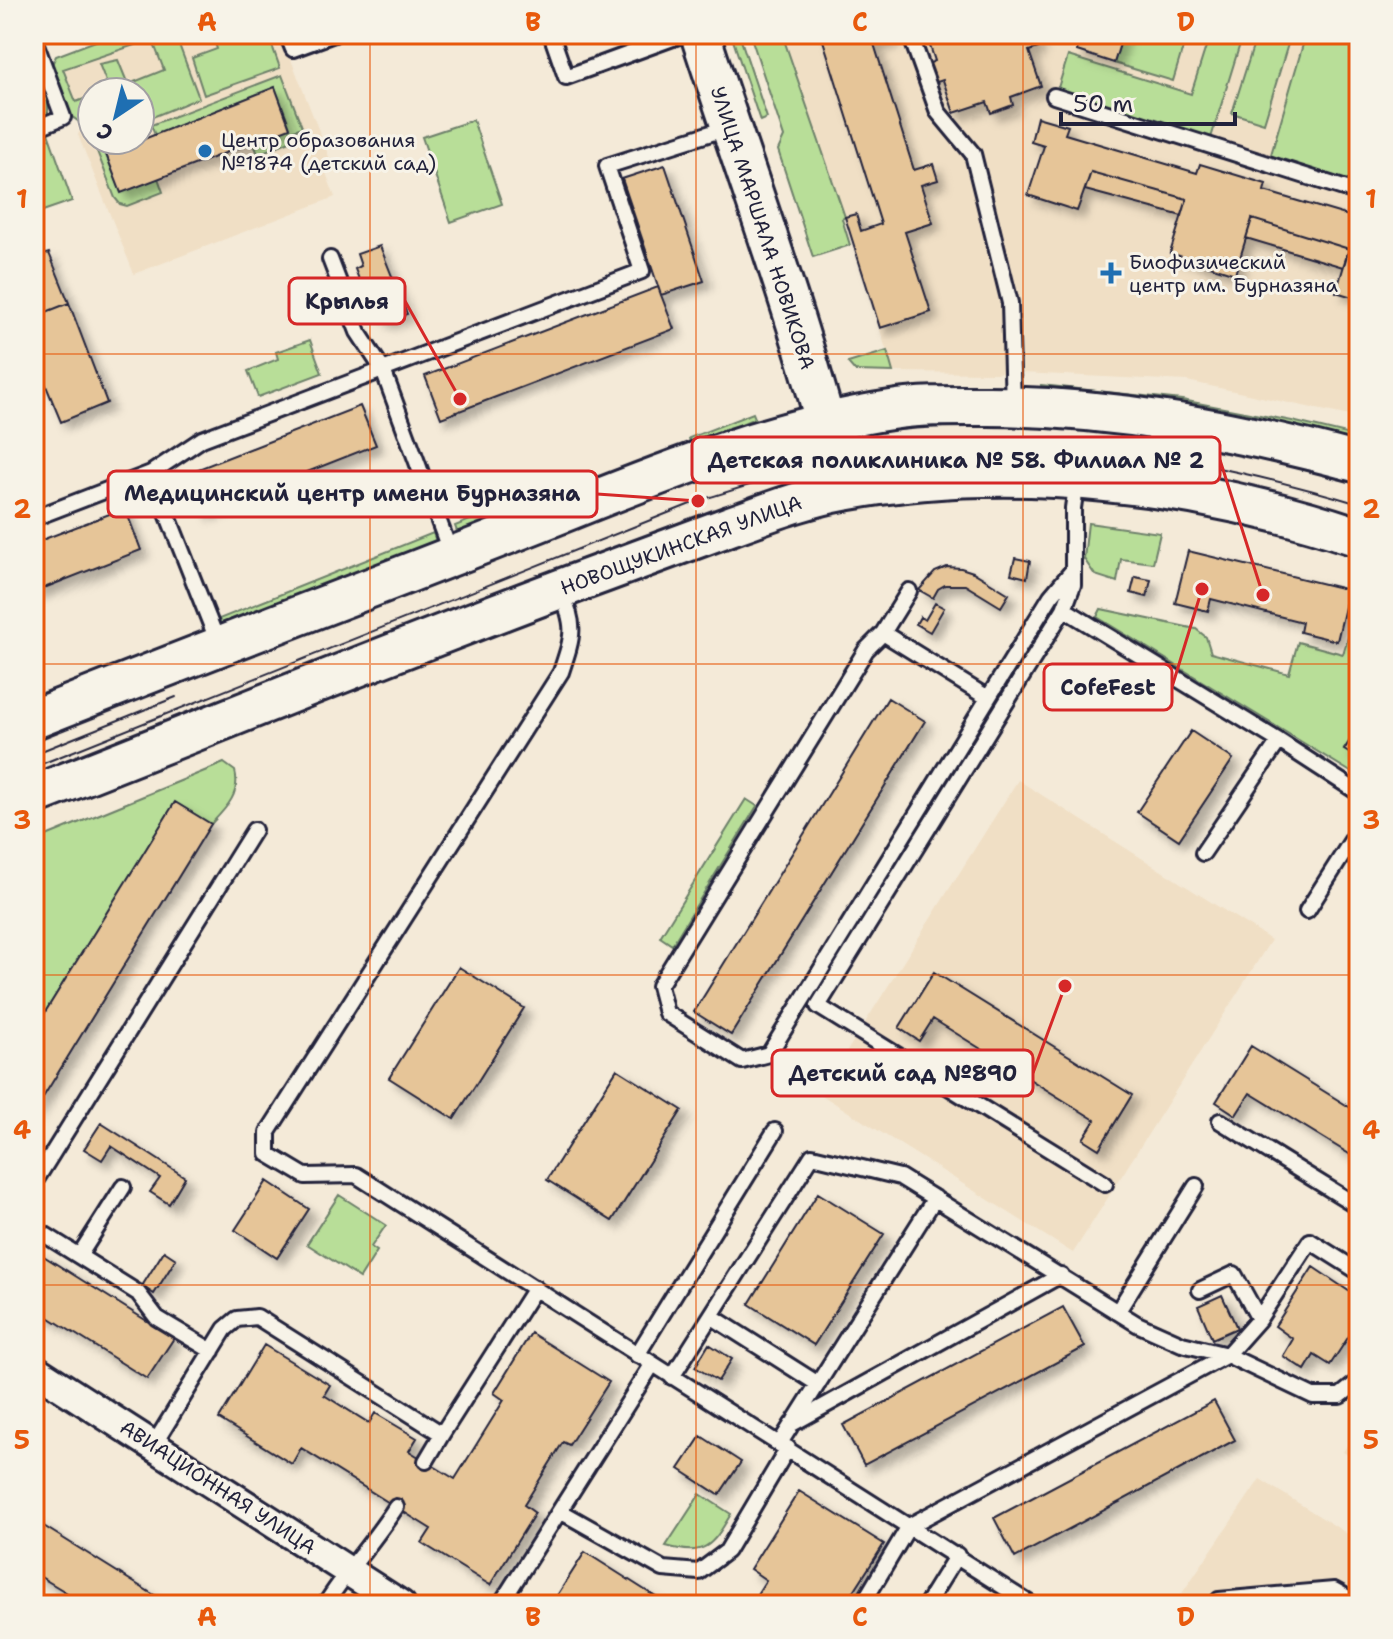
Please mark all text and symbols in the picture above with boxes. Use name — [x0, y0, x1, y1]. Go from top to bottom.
text: A — [197, 4, 217, 39]
text: B — [525, 4, 541, 39]
text: C — [852, 4, 868, 39]
text: D — [1177, 4, 1195, 39]
north arrow — [76, 76, 156, 156]
scale bar — [1061, 76, 1235, 126]
street label: УЛИЦА МАРШАЛА НОВИКОВА — [705, 83, 821, 373]
text: 50 m — [1073, 88, 1133, 120]
text: С — [91, 116, 119, 148]
place label: Центр образования №1874 (детский сад) — [221, 127, 436, 176]
marker: Центр образования №1874 (детский сад) — [196, 142, 214, 160]
text: 1 — [16, 181, 28, 216]
text: 1 — [1365, 181, 1377, 216]
place label: Биофизический центр им. Бурназяна — [1129, 249, 1338, 298]
marker: Биофизический центр им. Бурназяна — [1100, 262, 1122, 284]
callout: Крылья — [289, 278, 405, 324]
text: Крылья — [305, 287, 389, 316]
callout: Детская поликлиника № 58. Филиал № 2 — [692, 437, 1220, 483]
text: Детская поликлиника № 58. Филиал № 2 — [708, 446, 1204, 475]
callout: Медицинский центр имени Бурназяна — [108, 471, 597, 517]
text: Медицинский центр имени Бурназяна — [124, 479, 580, 508]
street label: НОВОЩУКИНСКАЯ УЛИЦА — [557, 489, 805, 601]
text: 2 — [13, 491, 31, 526]
text: 2 — [1362, 491, 1380, 526]
callout: CofeFest — [1044, 664, 1172, 710]
text: CofeFest — [1060, 673, 1156, 702]
text: 3 — [13, 802, 31, 837]
text: 3 — [1362, 802, 1380, 837]
callout: Детский сад №890 — [772, 1050, 1033, 1096]
text: Детский сад №890 — [789, 1059, 1017, 1088]
text: 4 — [13, 1112, 31, 1147]
text: 4 — [1362, 1112, 1380, 1147]
street label: АВИАЦИОННАЯ УЛИЦА — [115, 1414, 321, 1560]
text: 5 — [14, 1422, 30, 1457]
text: 5 — [1363, 1422, 1379, 1457]
text: A — [197, 1599, 217, 1634]
text: B — [525, 1599, 541, 1634]
text: C — [852, 1599, 868, 1634]
text: D — [1177, 1599, 1195, 1634]

